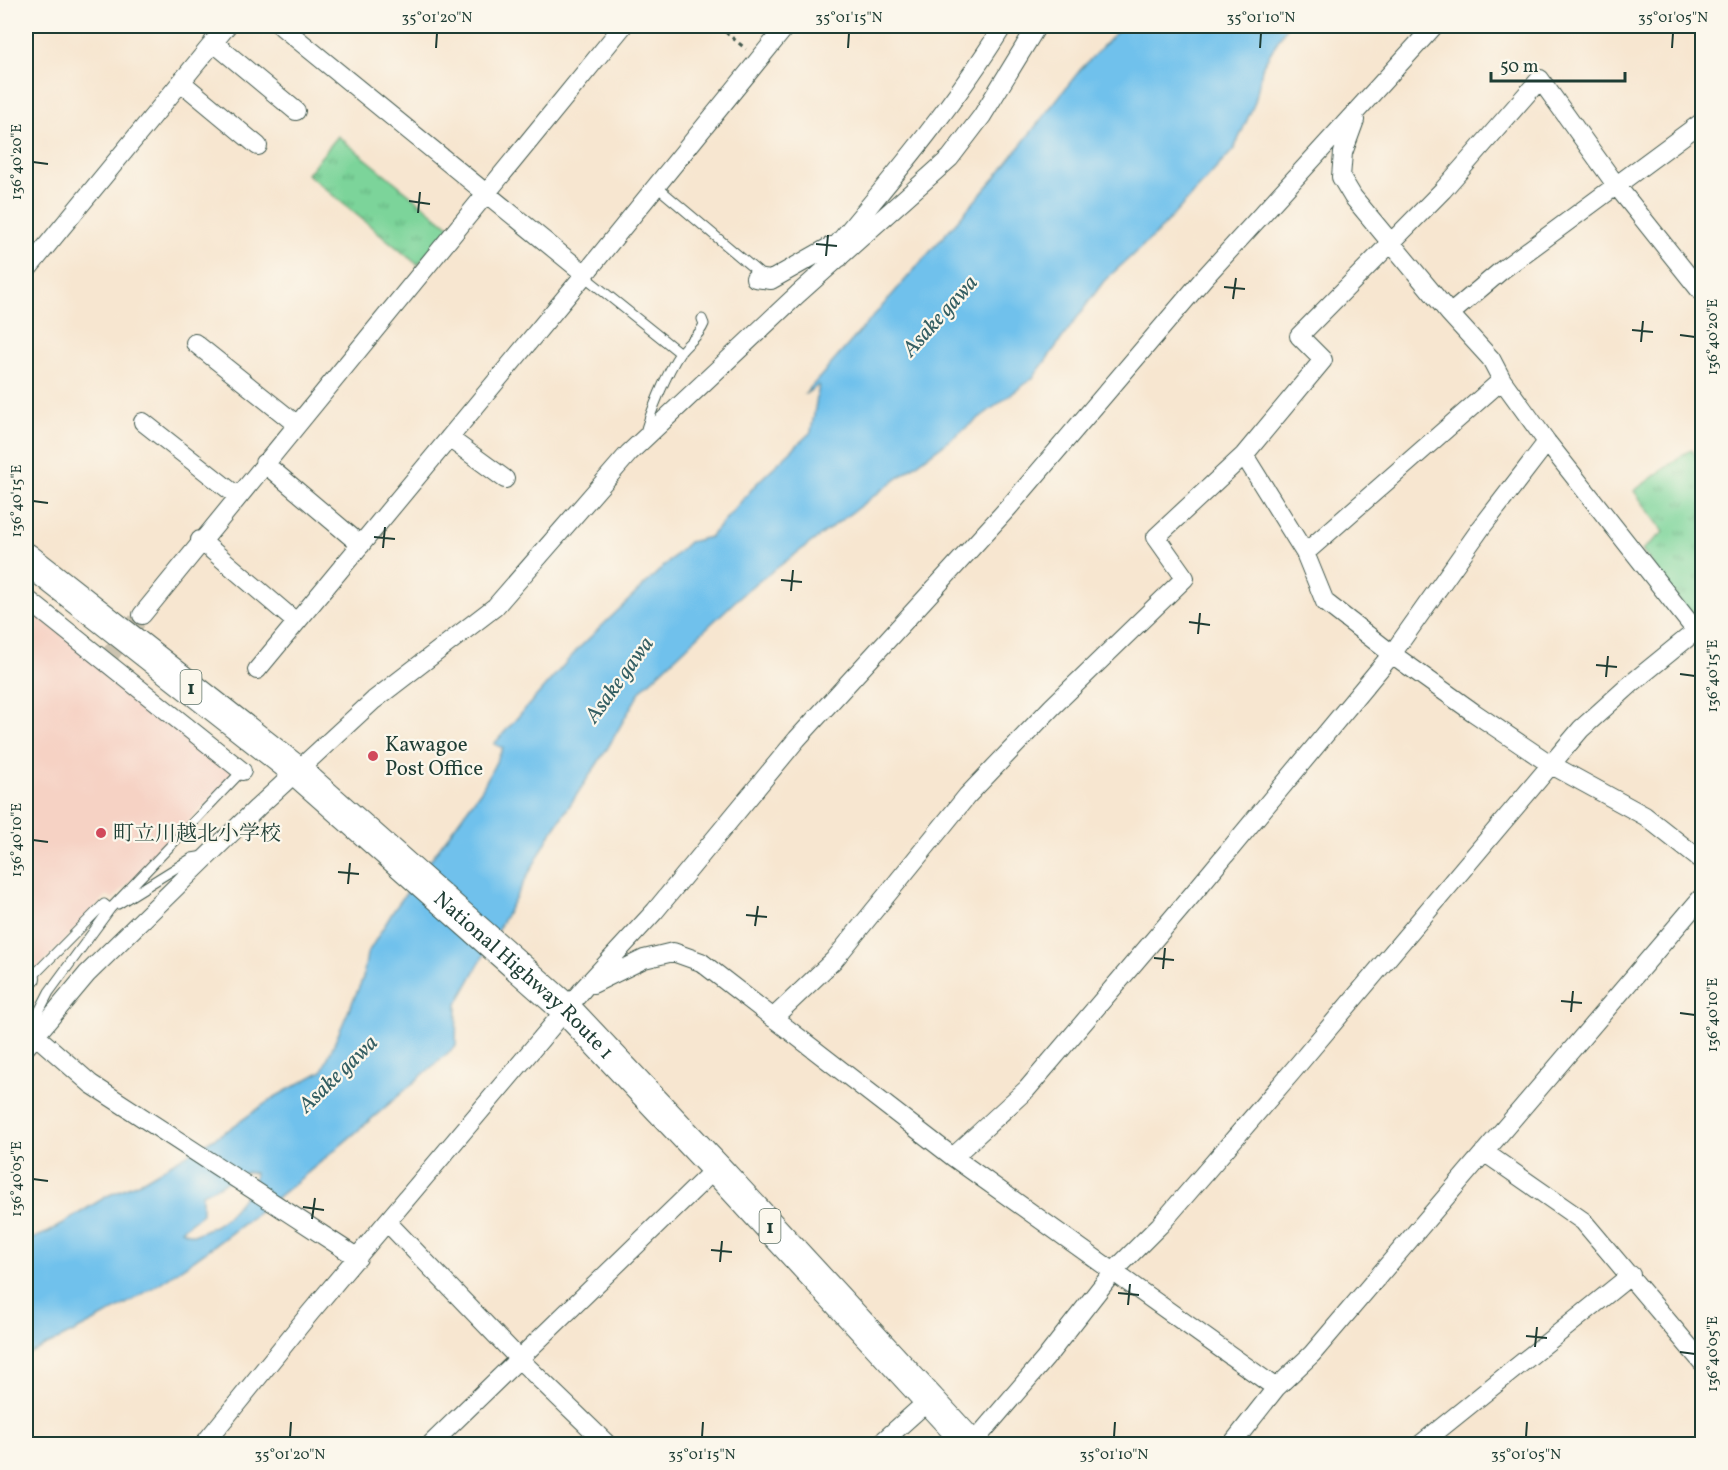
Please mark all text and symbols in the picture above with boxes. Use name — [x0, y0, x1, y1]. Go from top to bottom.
text: 35°01'20"N — [402, 8, 472, 29]
text: 35°01'15"N — [815, 8, 883, 29]
text: 35°01'10"N — [1227, 8, 1295, 29]
text: 35°01'05"N — [1638, 8, 1708, 29]
scale bar — [1491, 45, 1624, 83]
text: 50 m — [1500, 55, 1539, 80]
text: 136°40'20"E — [7, 124, 28, 200]
water label: Asake gawa — [895, 269, 986, 365]
text: 136°40'20"E — [1703, 299, 1724, 375]
text: 136°40'15"E — [7, 464, 28, 538]
water label: Asake gawa — [577, 631, 662, 731]
text: 136°40'15"E — [1703, 639, 1724, 713]
road number: 1 — [180, 670, 201, 704]
place label: Kawagoe Post Office — [385, 731, 483, 784]
marker: Kawagoe Post Office — [366, 749, 380, 763]
text: 136°40'10"E — [7, 803, 28, 877]
place label: 町立川越北小学校 — [113, 820, 281, 849]
marker: 町立川越北小学校 — [94, 826, 108, 840]
street label: National Highway Route 1 — [427, 885, 620, 1067]
text: 136°40'10"E — [1703, 978, 1724, 1052]
water label: Asake gawa — [291, 1029, 386, 1122]
text: 136°40'05"E — [7, 1141, 28, 1217]
road number: 1 — [760, 1209, 780, 1243]
text: 136°40'05"E — [1703, 1316, 1724, 1392]
text: 35°01'20"N — [255, 1445, 325, 1466]
text: 35°01'15"N — [668, 1445, 736, 1466]
text: 35°01'10"N — [1080, 1445, 1148, 1466]
text: 35°01'05"N — [1491, 1445, 1561, 1466]

